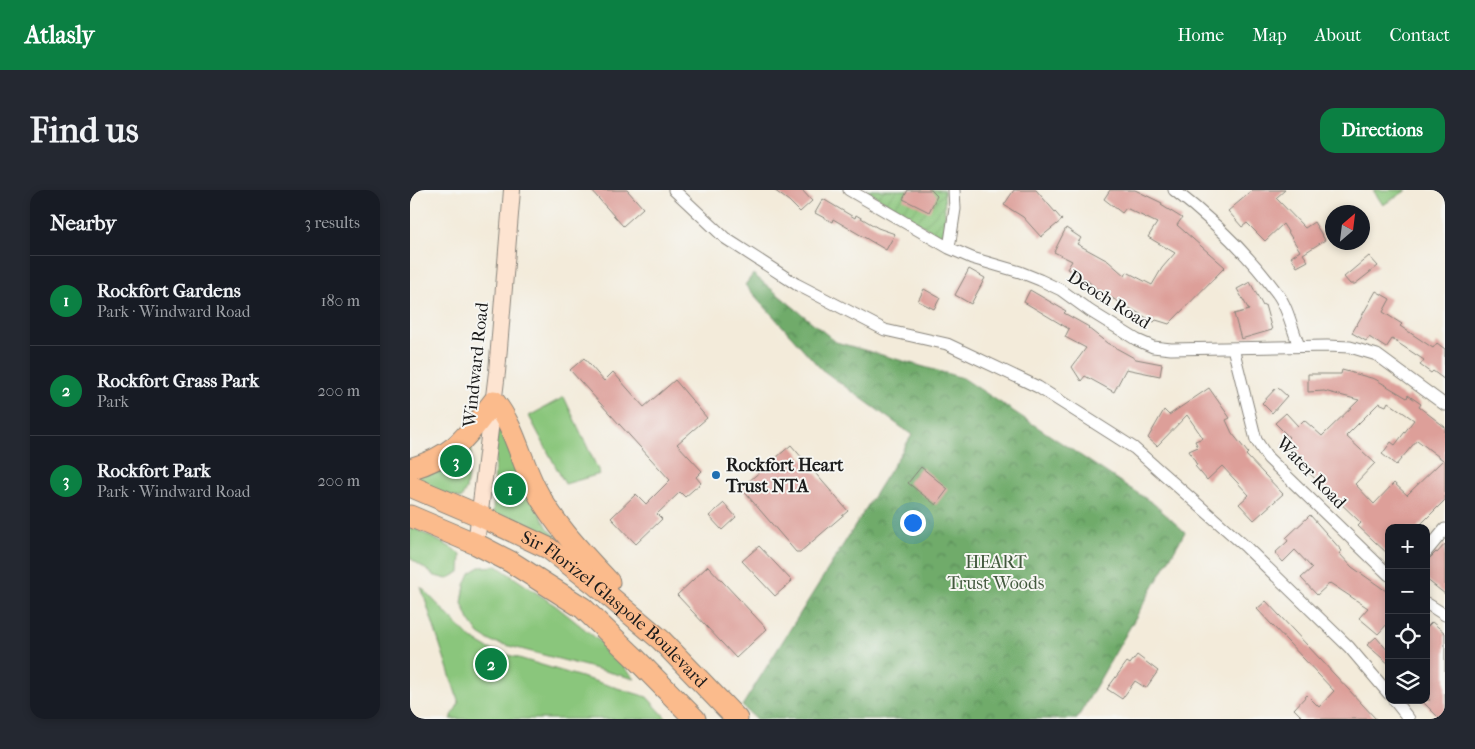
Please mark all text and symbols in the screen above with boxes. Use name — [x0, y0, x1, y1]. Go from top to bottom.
text: Atlasly — [25, 21, 94, 49]
text: Home — [1177, 25, 1224, 46]
text: Map — [1252, 25, 1287, 46]
text: About — [1315, 25, 1361, 46]
text: Contact — [1389, 25, 1450, 46]
button: Directions — [1320, 108, 1445, 153]
text: Find us — [30, 110, 139, 151]
north arrow — [1325, 205, 1370, 250]
text: Nearby — [50, 211, 116, 235]
text: 3 results — [304, 213, 360, 232]
street label: Deoch Road — [1064, 266, 1154, 334]
text: Rockfort Gardens — [97, 280, 241, 302]
text: 1 — [63, 291, 69, 310]
text: 180 m — [321, 291, 360, 310]
street label: Windward Road — [459, 301, 493, 430]
text: Park · Windward Road — [97, 302, 251, 321]
text: Rockfort Grass Park — [97, 370, 259, 392]
text: 2 — [62, 381, 70, 400]
text: 200 m — [317, 381, 360, 400]
text: Park — [97, 392, 129, 411]
street label: Water Road — [1271, 432, 1351, 513]
pin: 3 — [440, 442, 472, 480]
place label: Rockfort Heart Trust NTA — [725, 455, 844, 497]
text: Rockfort Park — [97, 460, 211, 482]
marker: Rockfort Heart Trust NTA — [710, 469, 722, 481]
pin: 1 — [494, 470, 526, 508]
text: 3 — [63, 471, 69, 490]
text: 200 m — [317, 471, 360, 490]
text: Park · Windward Road — [97, 482, 251, 501]
your location — [900, 510, 926, 536]
map controls — [1385, 524, 1430, 704]
button: + — [1385, 524, 1430, 569]
street label: Sir Florizel Glaspole Boulevard — [518, 526, 712, 692]
park label: HEART Trust Woods — [948, 552, 1045, 594]
button: − — [1385, 569, 1430, 614]
button: locate — [1385, 614, 1430, 659]
pin: 2 — [475, 645, 507, 683]
button: layers — [1385, 659, 1430, 704]

